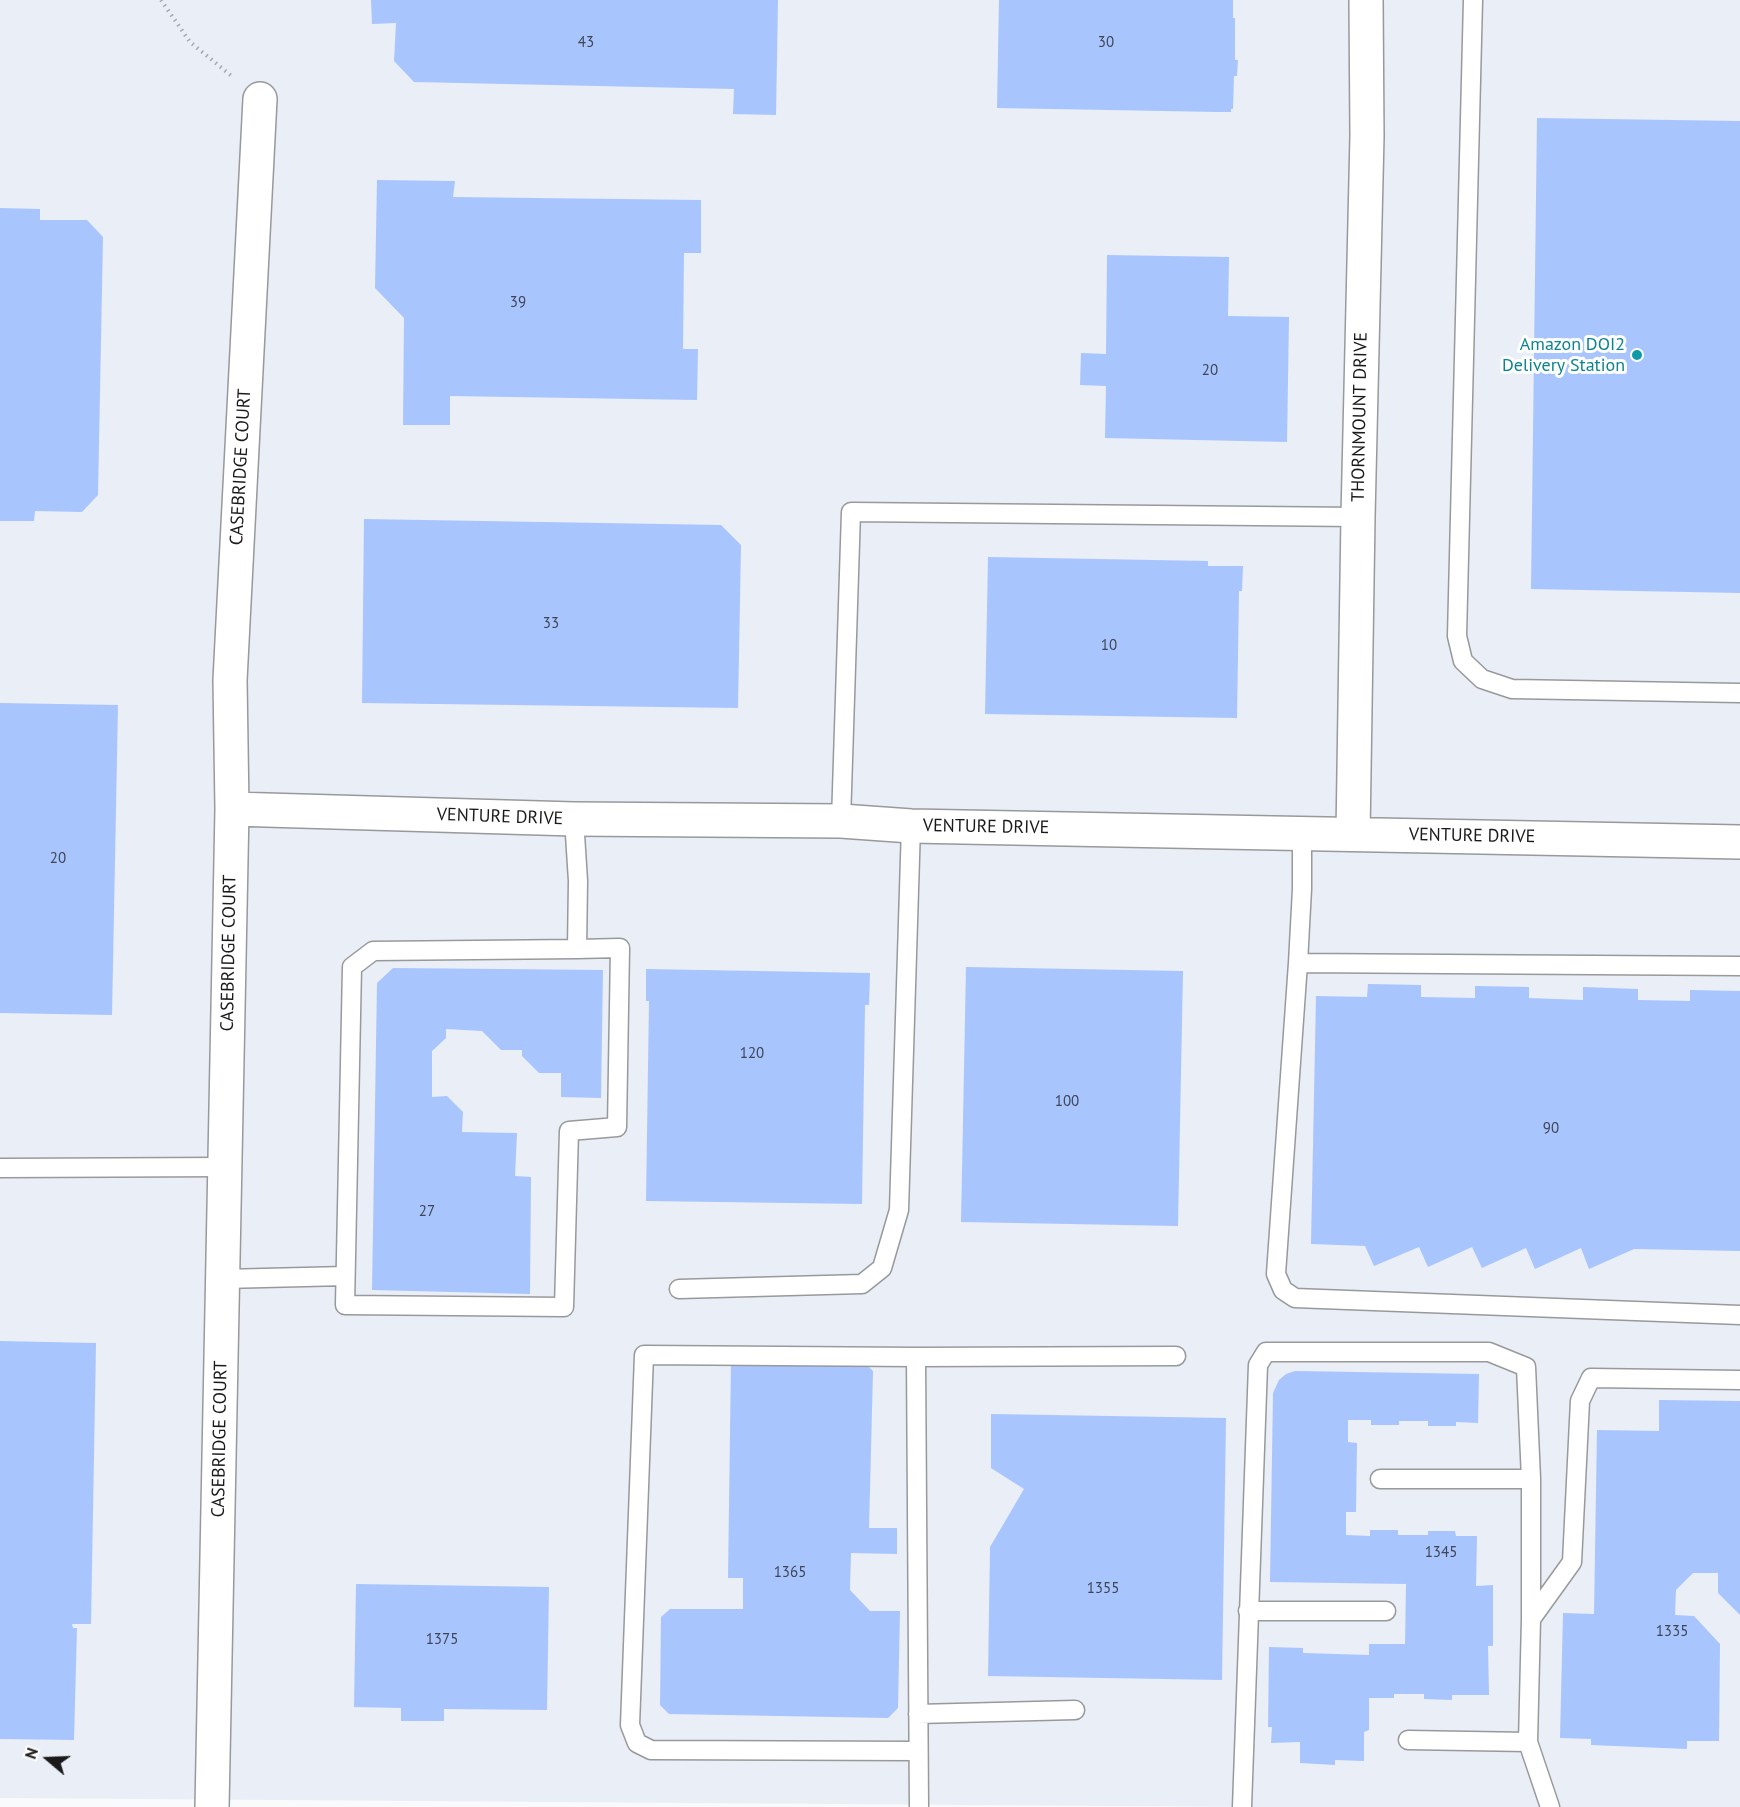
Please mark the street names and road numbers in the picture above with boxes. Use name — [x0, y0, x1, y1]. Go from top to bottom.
street label: THORNMOUNT DRIVE — [1348, 332, 1372, 502]
street label: CASEBRIDGE COURT — [226, 388, 256, 546]
street label: VENTURE DRIVE — [436, 804, 564, 830]
street label: VENTURE DRIVE — [923, 815, 1049, 839]
street label: VENTURE DRIVE — [1409, 824, 1535, 848]
street label: CASEBRIDGE COURT — [217, 874, 241, 1032]
street label: CASEBRIDGE COURT — [208, 1360, 232, 1518]

